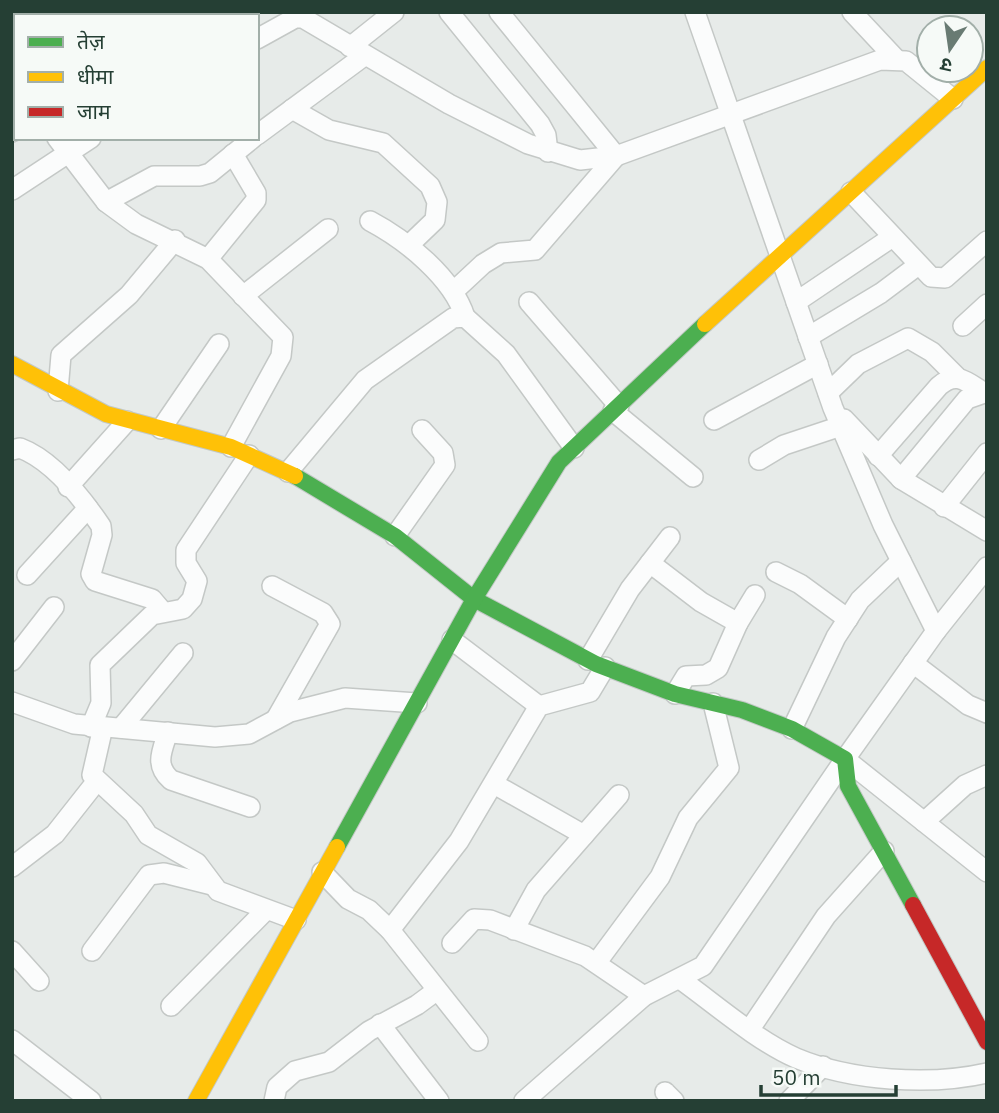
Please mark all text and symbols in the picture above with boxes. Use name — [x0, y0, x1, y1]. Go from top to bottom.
legend — [14, 14, 259, 140]
north arrow — [915, 14, 985, 84]
text: तेज़ — [77, 27, 105, 55]
text: उ — [937, 52, 954, 79]
text: धीमा — [77, 62, 114, 90]
text: जाम — [77, 97, 111, 125]
scale bar — [761, 1054, 896, 1098]
text: 50 m — [772, 1063, 821, 1091]

